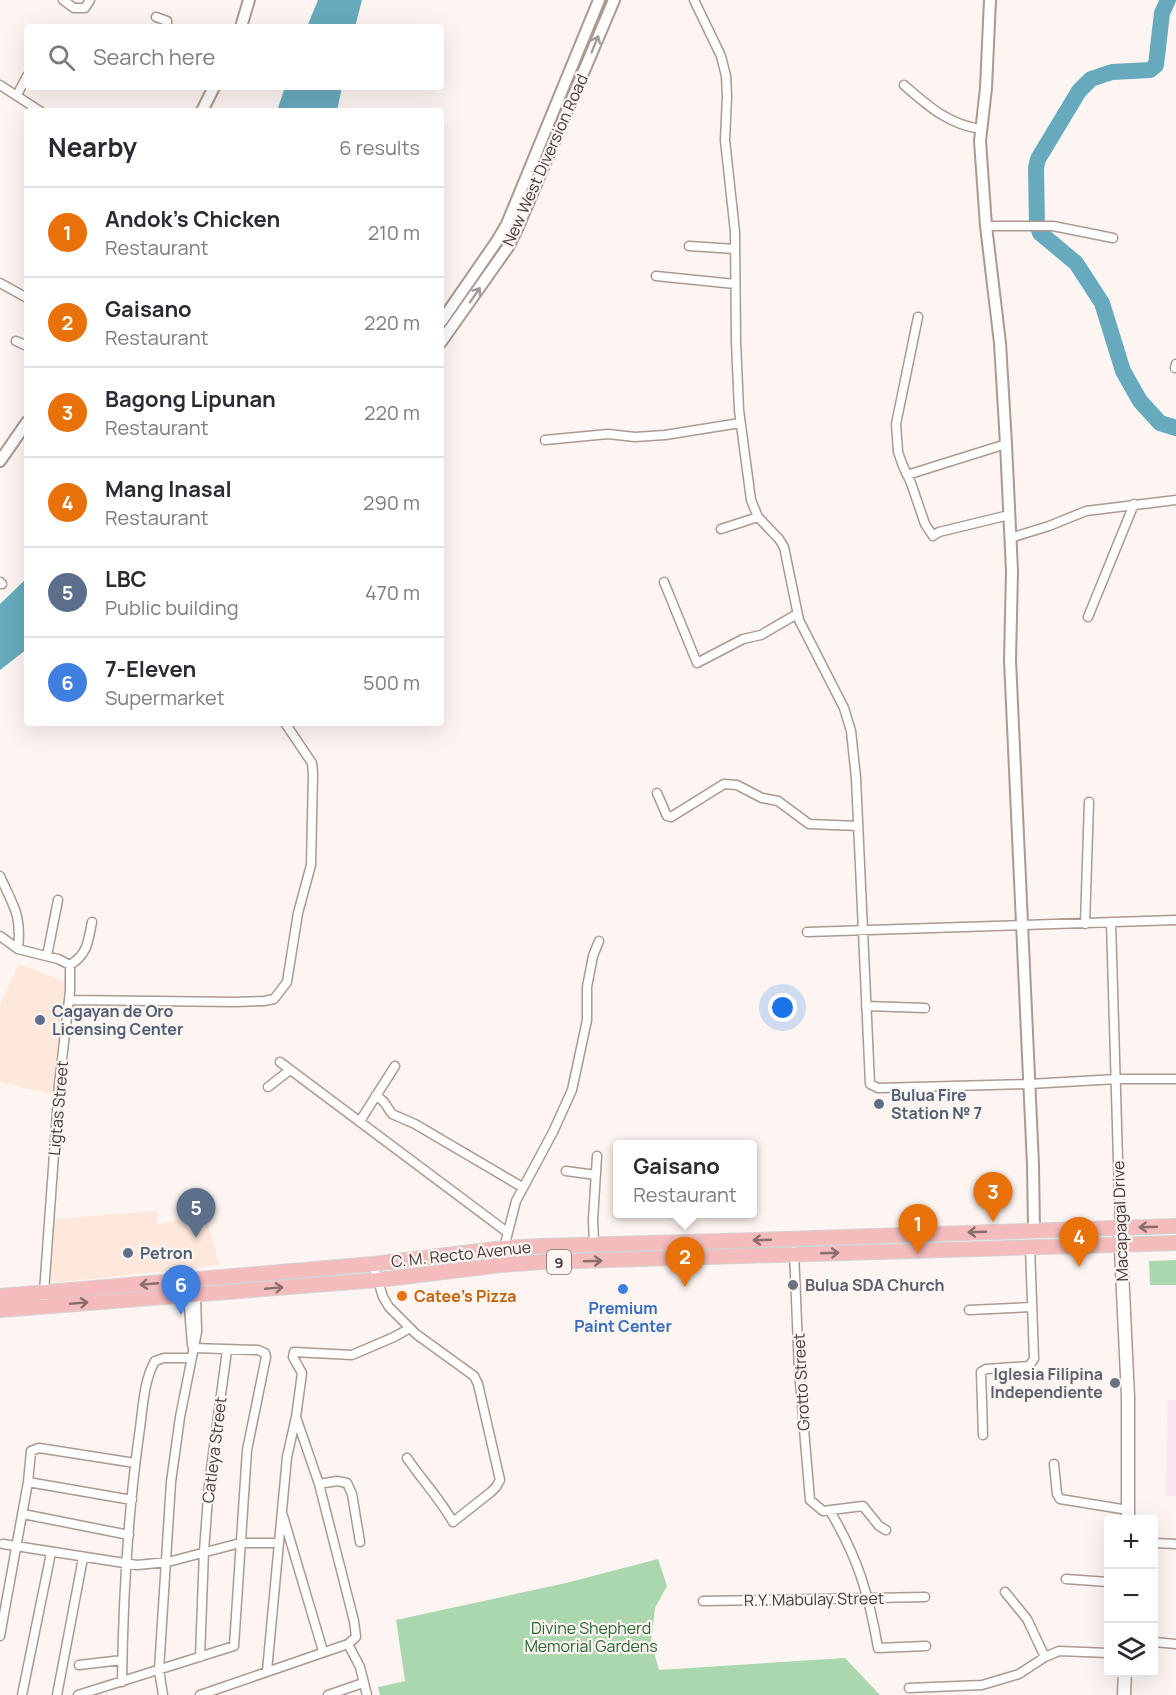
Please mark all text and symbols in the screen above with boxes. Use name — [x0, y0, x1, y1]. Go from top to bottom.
search box — [24, 24, 444, 90]
one-way arrow — [590, 35, 601, 54]
icon: search — [45, 41, 78, 74]
text: Search here — [93, 42, 215, 72]
street label: New West Diversion Road — [497, 70, 593, 250]
text: Nearby — [48, 129, 137, 165]
text: 6 results — [339, 134, 420, 161]
text: Andok’s Chicken — [105, 204, 280, 234]
text: 1 — [63, 219, 72, 246]
text: 210 m — [368, 219, 420, 246]
text: Restaurant — [105, 234, 209, 261]
one-way arrow — [469, 287, 481, 303]
text: Gaisano — [105, 294, 192, 324]
text: 2 — [62, 309, 73, 336]
text: 220 m — [364, 309, 420, 336]
text: Restaurant — [105, 324, 209, 351]
text: Bagong Lipunan — [105, 384, 276, 414]
text: 3 — [62, 399, 73, 426]
text: 220 m — [364, 399, 420, 426]
text: Restaurant — [105, 414, 209, 441]
text: Mang Inasal — [105, 474, 232, 504]
text: 4 — [61, 489, 74, 516]
text: 290 m — [363, 489, 420, 516]
text: Restaurant — [105, 504, 209, 531]
text: LBC — [105, 564, 147, 594]
text: 5 — [62, 579, 73, 606]
text: 470 m — [365, 579, 420, 606]
text: Public building — [105, 594, 239, 621]
text: 7-Eleven — [105, 654, 196, 684]
text: 6 — [61, 669, 74, 696]
text: 500 m — [363, 669, 420, 696]
text: Supermarket — [105, 684, 225, 711]
your location — [768, 993, 797, 1022]
place label: Cagayan de Oro Licensing Center — [52, 1000, 183, 1040]
marker: Cagayan de Oro Licensing Center — [33, 1013, 47, 1027]
street label: Ligtas Street — [43, 1060, 73, 1156]
place label: Bulua Fire Station № 7 — [891, 1084, 982, 1124]
marker: Bulua Fire Station № 7 — [872, 1097, 886, 1111]
popup — [613, 1140, 757, 1218]
text: Gaisano — [633, 1151, 720, 1181]
street label: Macapagal Drive — [1107, 1160, 1133, 1282]
pin: 3 — [974, 1172, 1012, 1222]
text: Restaurant — [633, 1181, 737, 1208]
pin: 5 — [176, 1188, 216, 1238]
pin: 1 — [898, 1204, 938, 1254]
pin: 4 — [1060, 1218, 1098, 1267]
one-way arrow — [1138, 1221, 1158, 1232]
one-way arrow — [968, 1226, 988, 1238]
one-way arrow — [752, 1234, 772, 1246]
street label: C. M. Recto Avenue — [390, 1236, 532, 1272]
pin: 2 — [666, 1238, 704, 1287]
place label: Petron — [140, 1242, 193, 1264]
marker: Petron — [121, 1246, 135, 1260]
one-way arrow — [820, 1247, 840, 1259]
road number: 9 — [547, 1250, 571, 1274]
one-way arrow — [583, 1255, 603, 1266]
pin: 6 — [162, 1266, 201, 1315]
place label: Bulua SDA Church — [805, 1274, 945, 1296]
marker: Bulua SDA Church — [786, 1278, 800, 1292]
one-way arrow — [139, 1279, 159, 1290]
one-way arrow — [263, 1282, 283, 1293]
marker: Premium Paint Center — [616, 1282, 630, 1296]
place label: Catee's Pizza — [414, 1285, 516, 1307]
marker: Catee's Pizza — [395, 1289, 409, 1303]
place label: Premium Paint Center — [574, 1297, 672, 1337]
one-way arrow — [69, 1298, 89, 1309]
street label: Grotto Street — [787, 1333, 815, 1431]
place label: Iglesia Filipina Independiente — [990, 1363, 1103, 1403]
marker: Iglesia Filipina Independiente — [1108, 1376, 1122, 1390]
street label: Catleya Street — [197, 1396, 231, 1504]
map controls — [1104, 1515, 1158, 1677]
button: + — [1104, 1515, 1158, 1569]
button: − — [1104, 1569, 1158, 1623]
street label: R.Y. Mabulay Street — [744, 1587, 884, 1611]
park label: Divine Shepherd Memorial Gardens — [524, 1617, 658, 1657]
button: layers — [1104, 1623, 1158, 1677]

